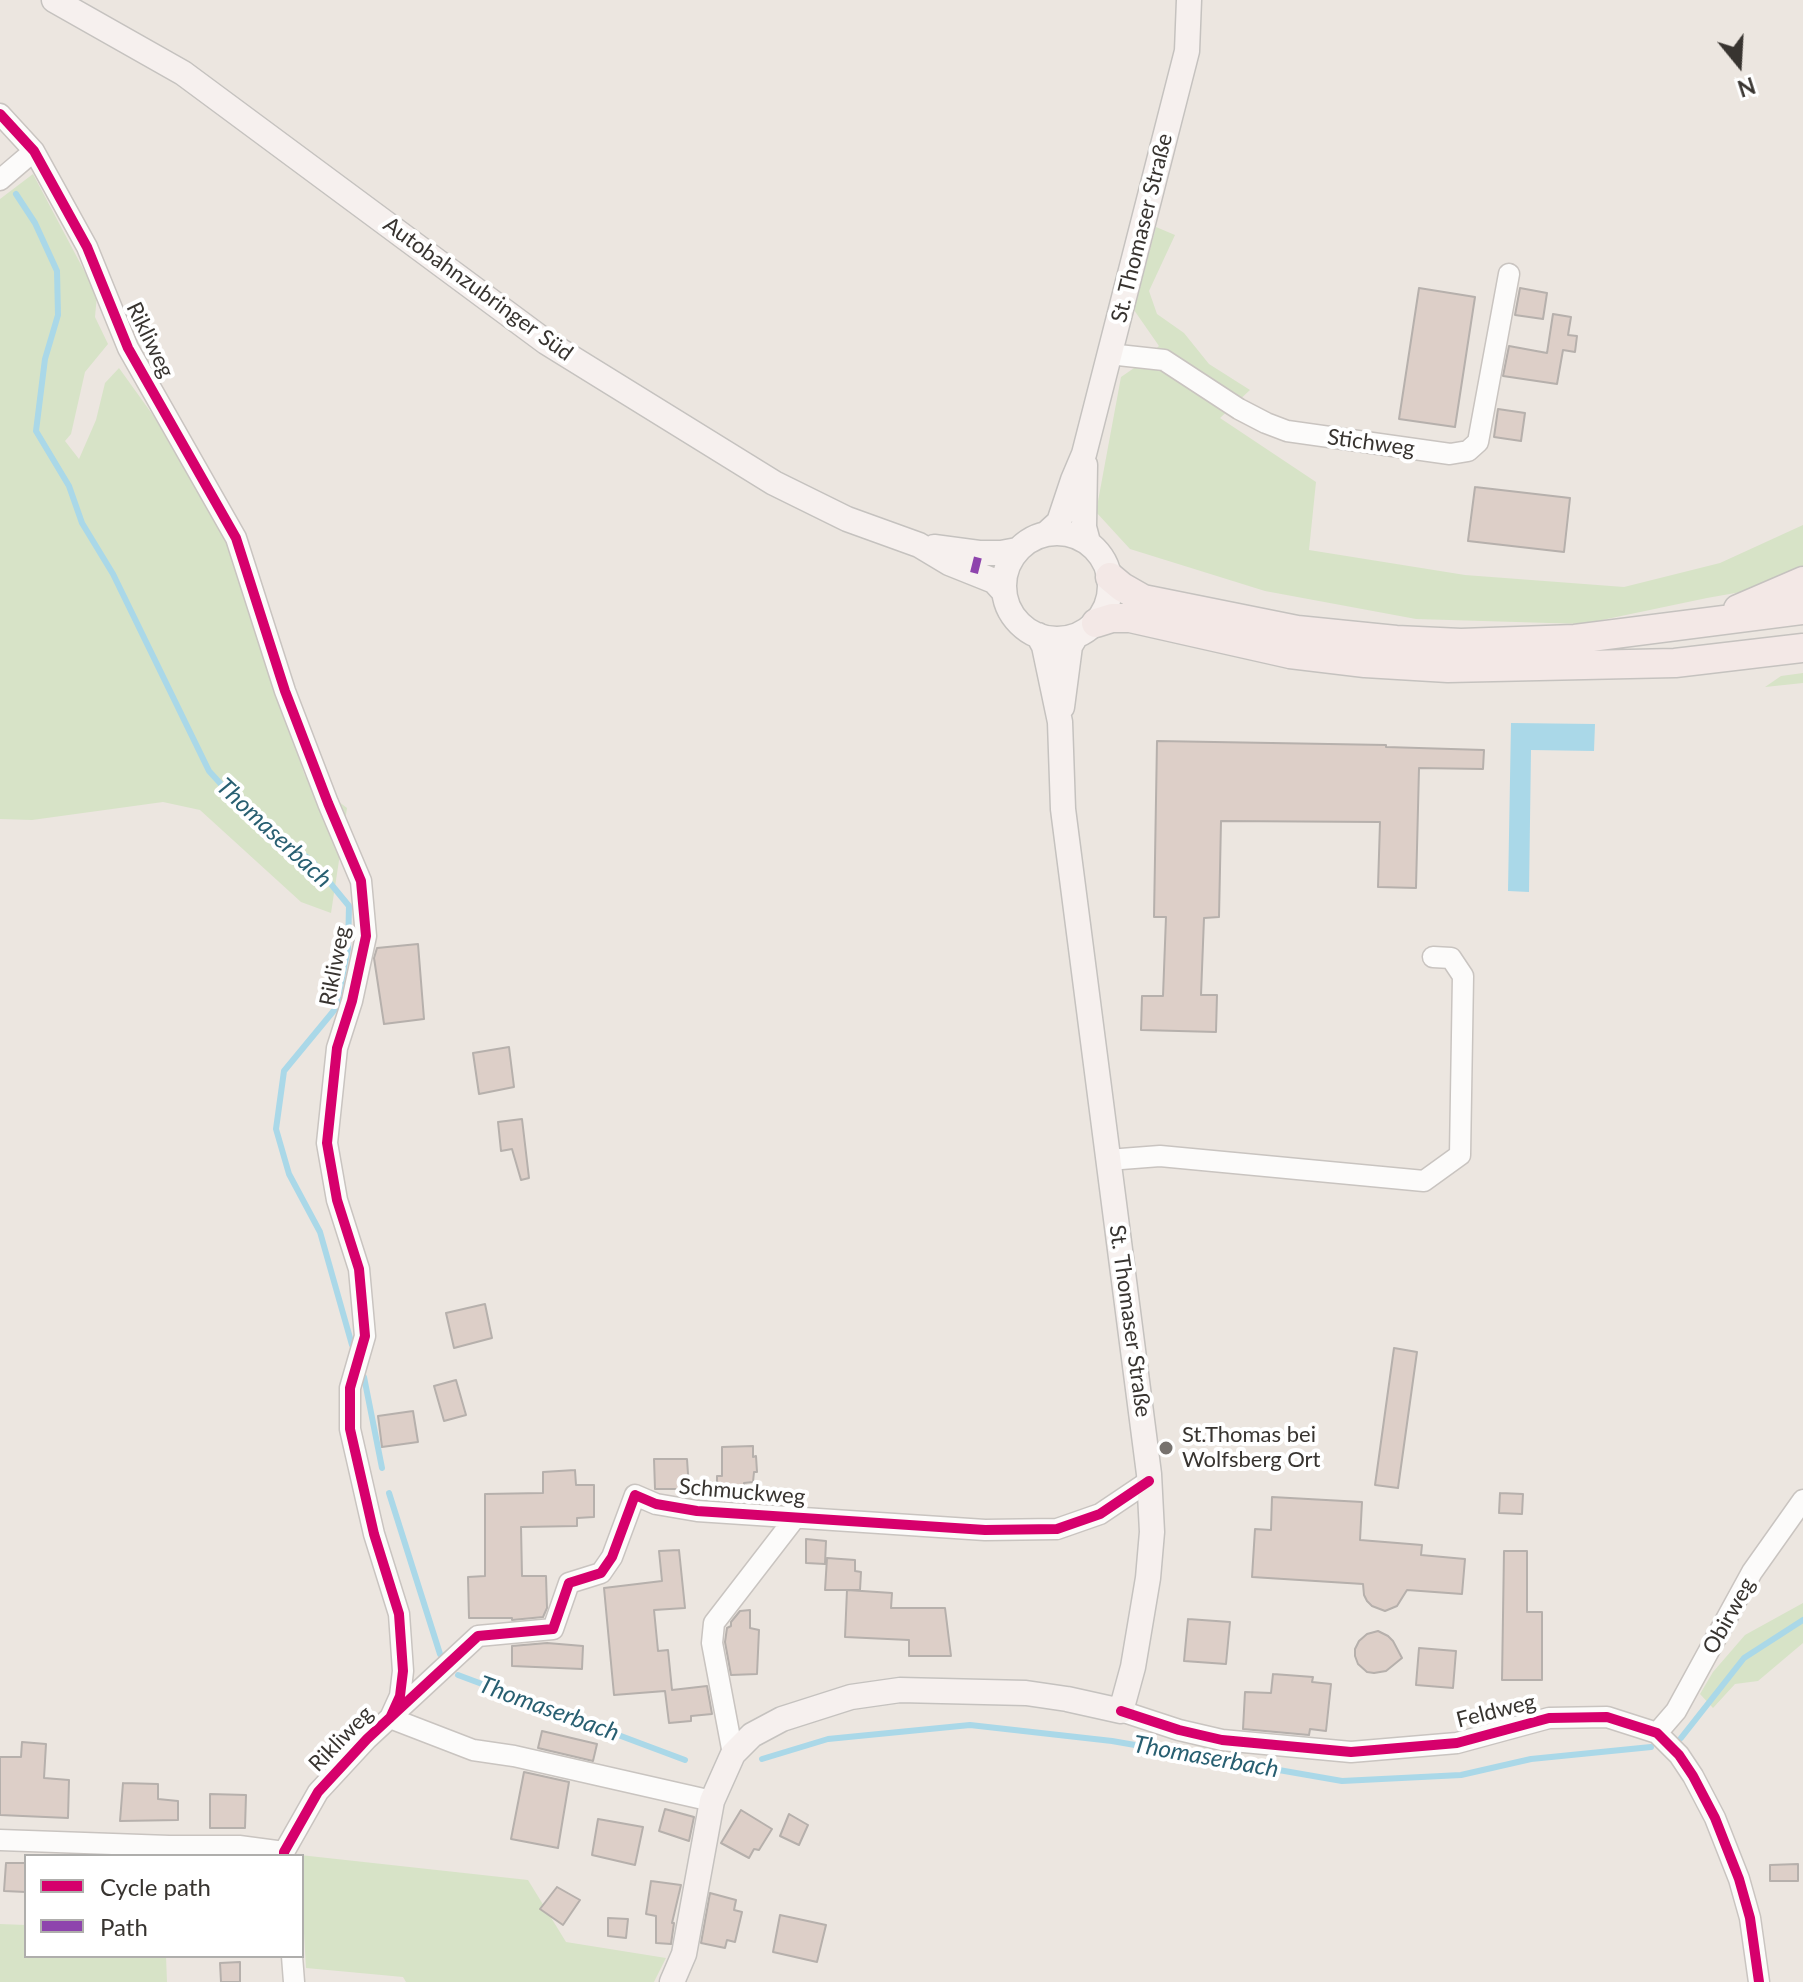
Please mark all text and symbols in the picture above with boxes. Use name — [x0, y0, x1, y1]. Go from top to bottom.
north arrow — [1699, 24, 1779, 104]
text: N — [1734, 72, 1759, 103]
street label: St. Thomaser Straße — [1106, 131, 1178, 325]
street label: Autobahnzubringer Süd — [378, 211, 578, 367]
street label: Rikliweg — [120, 298, 180, 382]
street label: Stichweg — [1326, 424, 1416, 462]
water label: Thomaserbach — [210, 772, 338, 894]
street label: Rikliweg — [314, 924, 356, 1008]
street label: St. Thomaser Straße — [1103, 1223, 1157, 1419]
place label: St.Thomas bei Wolfsberg Ort — [1182, 1422, 1320, 1474]
marker: St.Thomas bei Wolfsberg Ort — [1157, 1439, 1175, 1457]
street label: Schmuckweg — [678, 1473, 806, 1511]
street label: Obirweg — [1697, 1573, 1761, 1659]
water label: Thomaserbach — [475, 1670, 623, 1748]
street label: Feldweg — [1454, 1688, 1538, 1734]
street label: Rikliweg — [303, 1701, 379, 1777]
water label: Thomaserbach — [1131, 1730, 1281, 1784]
legend — [24, 1854, 304, 1958]
text: Cycle path — [100, 1872, 211, 1901]
text: Path — [100, 1912, 148, 1941]

